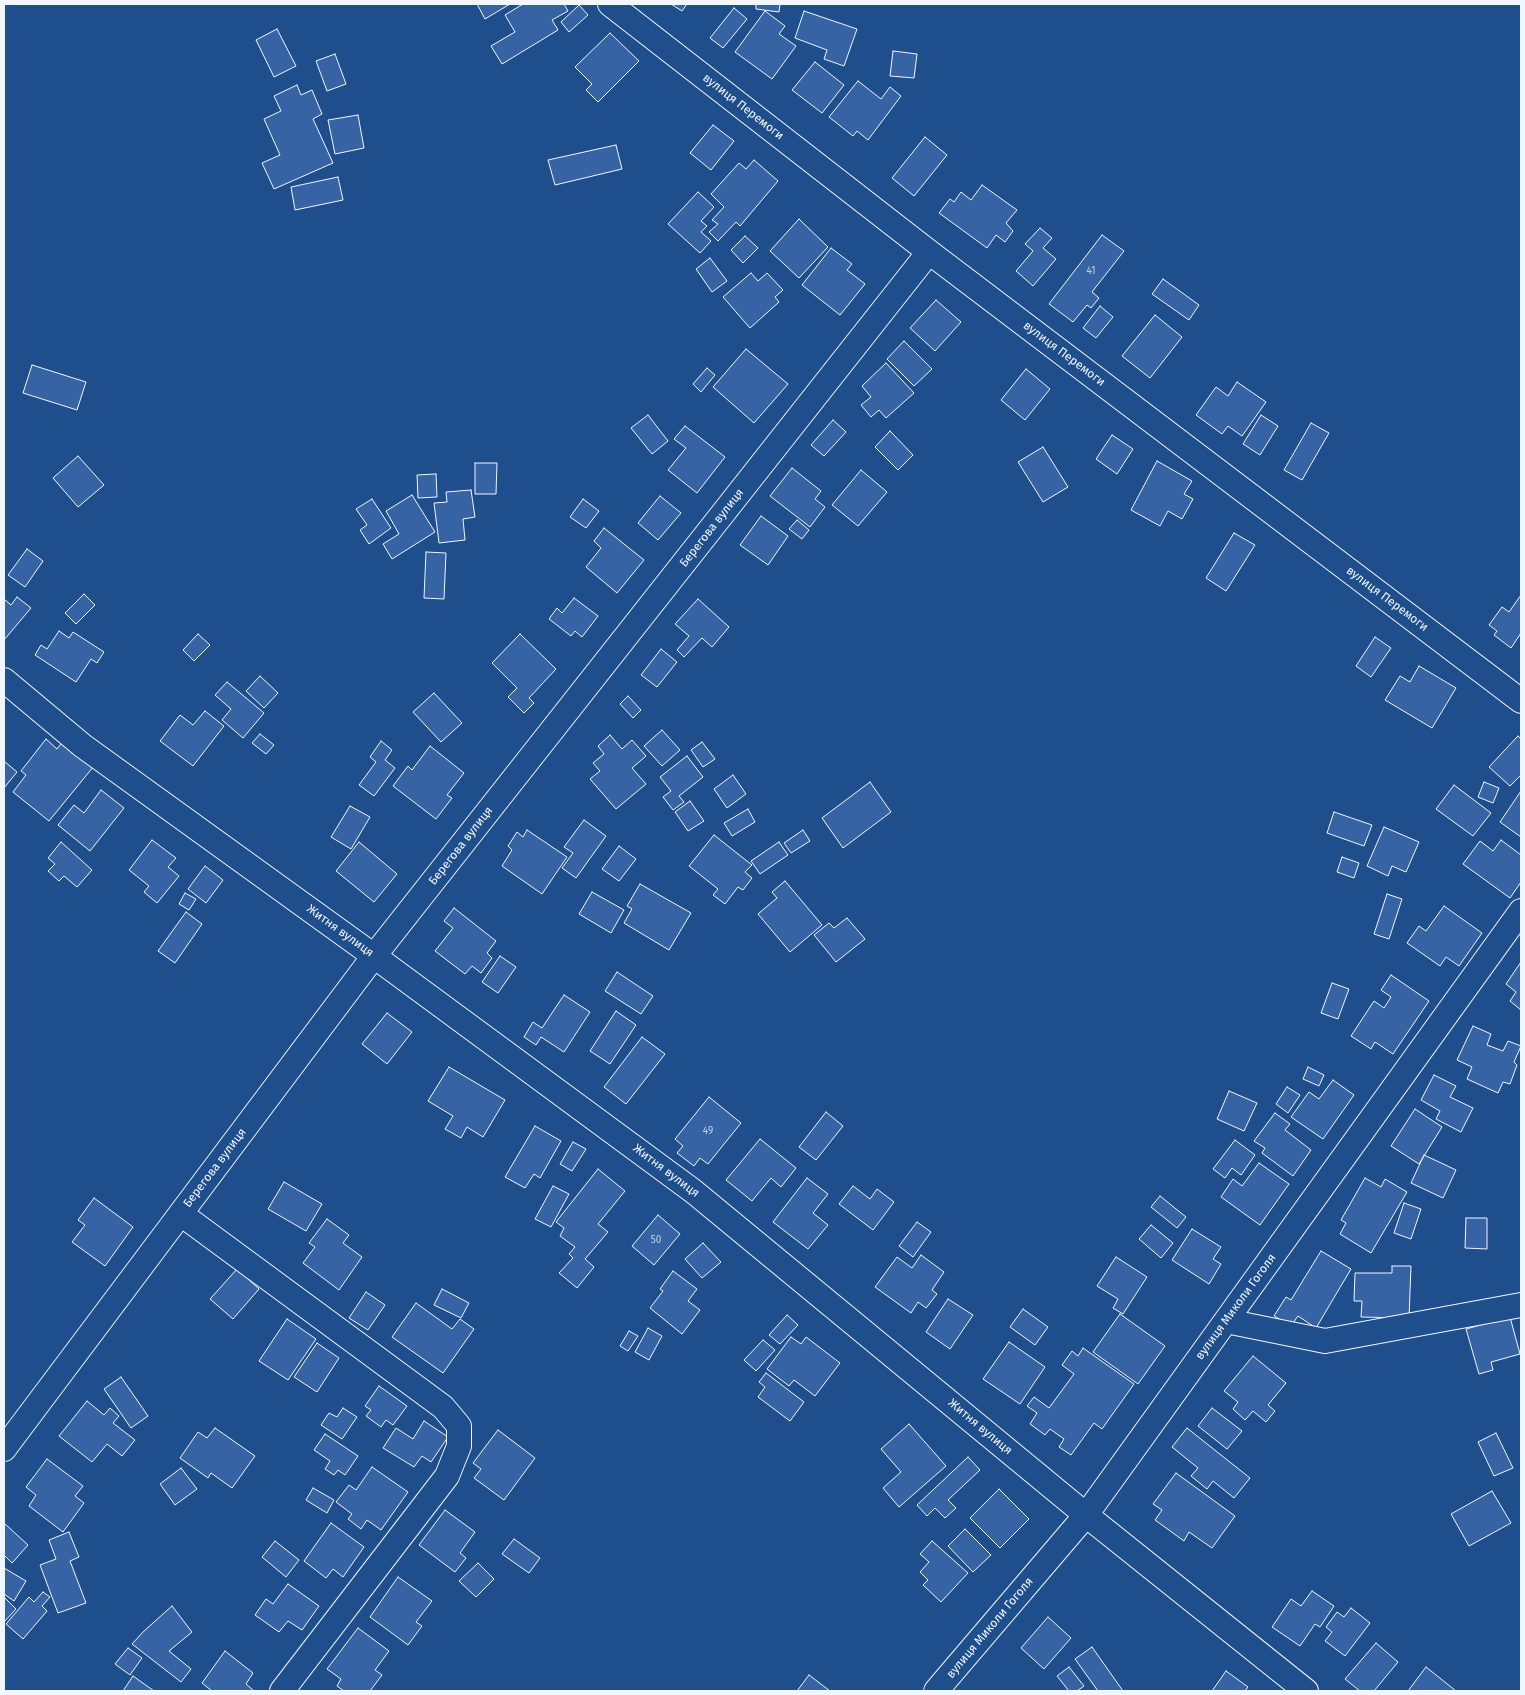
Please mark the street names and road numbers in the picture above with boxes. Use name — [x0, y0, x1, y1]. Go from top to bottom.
street label: вулиця Перемоги — [700, 71, 786, 143]
street label: вулиця Перемоги — [1020, 318, 1108, 390]
street label: Берегова вулиця — [677, 486, 747, 570]
street label: вулиця Перемоги — [1343, 563, 1431, 635]
street label: Берегова вулиця — [426, 804, 496, 888]
street label: Житня вулиця — [304, 902, 376, 960]
street label: Берегова вулиця — [181, 1126, 249, 1210]
street label: Житня вулиця — [630, 1141, 702, 1201]
street label: вулиця Миколи Гоголя — [1193, 1251, 1279, 1363]
street label: Житня вулиця — [945, 1396, 1015, 1458]
street label: вулиця Миколи Гоголя — [944, 1575, 1036, 1681]

